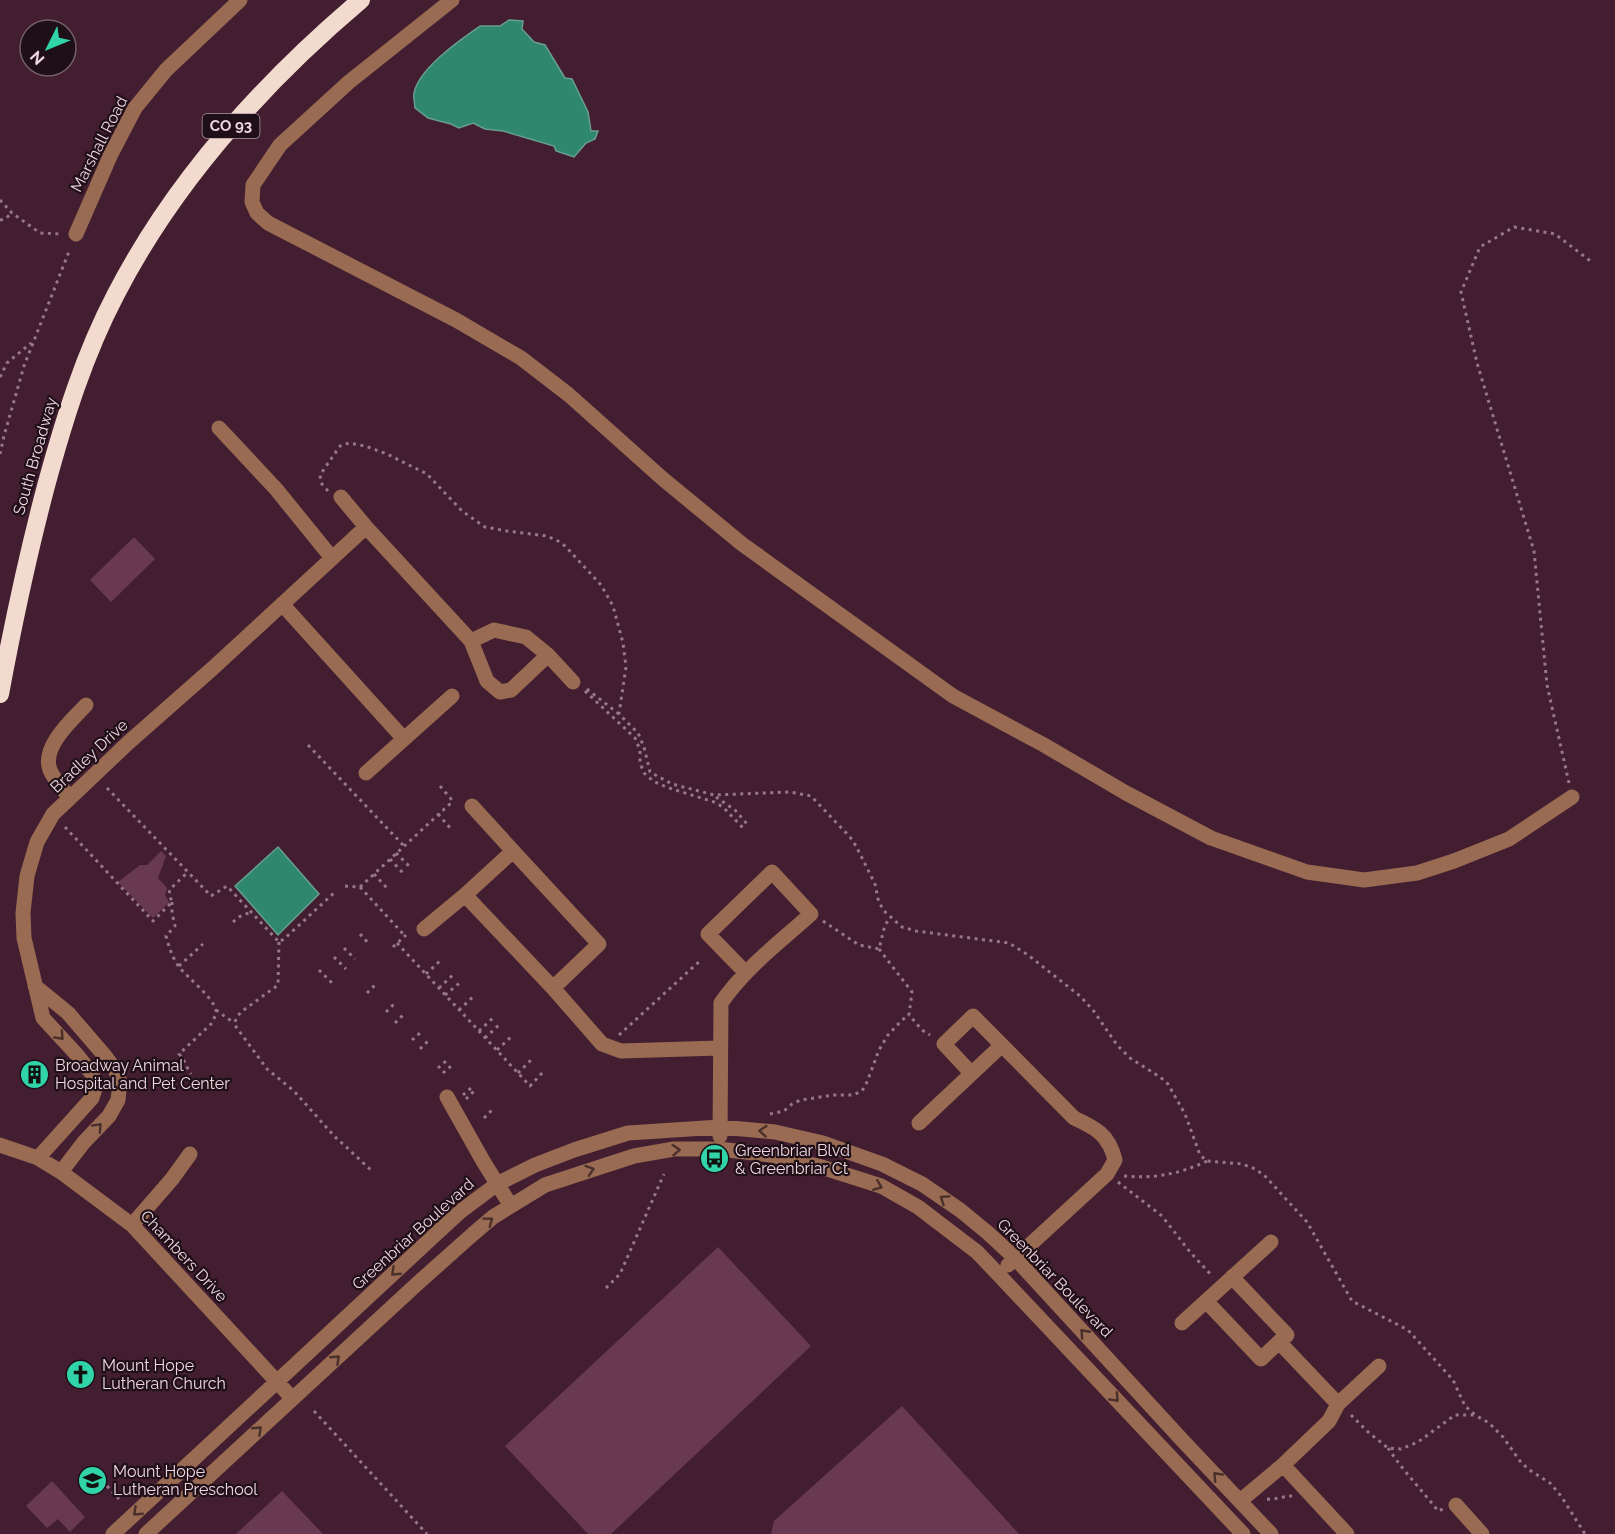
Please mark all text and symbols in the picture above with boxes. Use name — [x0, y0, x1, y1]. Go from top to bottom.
north arrow — [18, 18, 78, 78]
text: N — [26, 47, 49, 69]
street label: Marshall Road — [67, 93, 131, 195]
road number: CO 93 — [202, 114, 260, 138]
street label: South Broadway — [9, 395, 61, 517]
street label: Bradley Drive — [46, 715, 132, 797]
one-way arrow — [53, 1030, 64, 1040]
place label: Broadway Animal Hospital and Pet Center — [55, 1056, 230, 1093]
building icon: Broadway Animal Hospital and Pet Center — [18, 1058, 50, 1090]
one-way arrow — [91, 1123, 102, 1134]
one-way arrow — [758, 1125, 767, 1138]
place label: Greenbriar Blvd & Greenbriar Ct — [735, 1141, 850, 1178]
one-way arrow — [672, 1143, 681, 1156]
bus stop icon: Greenbriar Blvd & Greenbriar Ct — [698, 1143, 730, 1175]
one-way arrow — [584, 1165, 595, 1177]
street label: Greenbriar Boulevard — [348, 1174, 478, 1294]
one-way arrow — [871, 1179, 882, 1191]
one-way arrow — [939, 1195, 950, 1206]
street label: Chambers Drive — [137, 1206, 231, 1306]
street label: Greenbriar Boulevard — [993, 1215, 1117, 1341]
one-way arrow — [482, 1217, 493, 1228]
one-way arrow — [391, 1265, 402, 1276]
one-way arrow — [1080, 1330, 1091, 1340]
one-way arrow — [329, 1355, 339, 1366]
place label: Mount Hope Lutheran Church — [102, 1356, 226, 1393]
church icon: Mount Hope Lutheran Church — [65, 1358, 97, 1390]
one-way arrow — [1108, 1392, 1119, 1402]
one-way arrow — [251, 1426, 262, 1437]
place label: Mount Hope Lutheran Preschool — [113, 1462, 258, 1499]
school or university icon: Mount Hope Lutheran Preschool — [76, 1464, 108, 1496]
one-way arrow — [1213, 1472, 1224, 1483]
one-way arrow — [133, 1505, 144, 1516]

